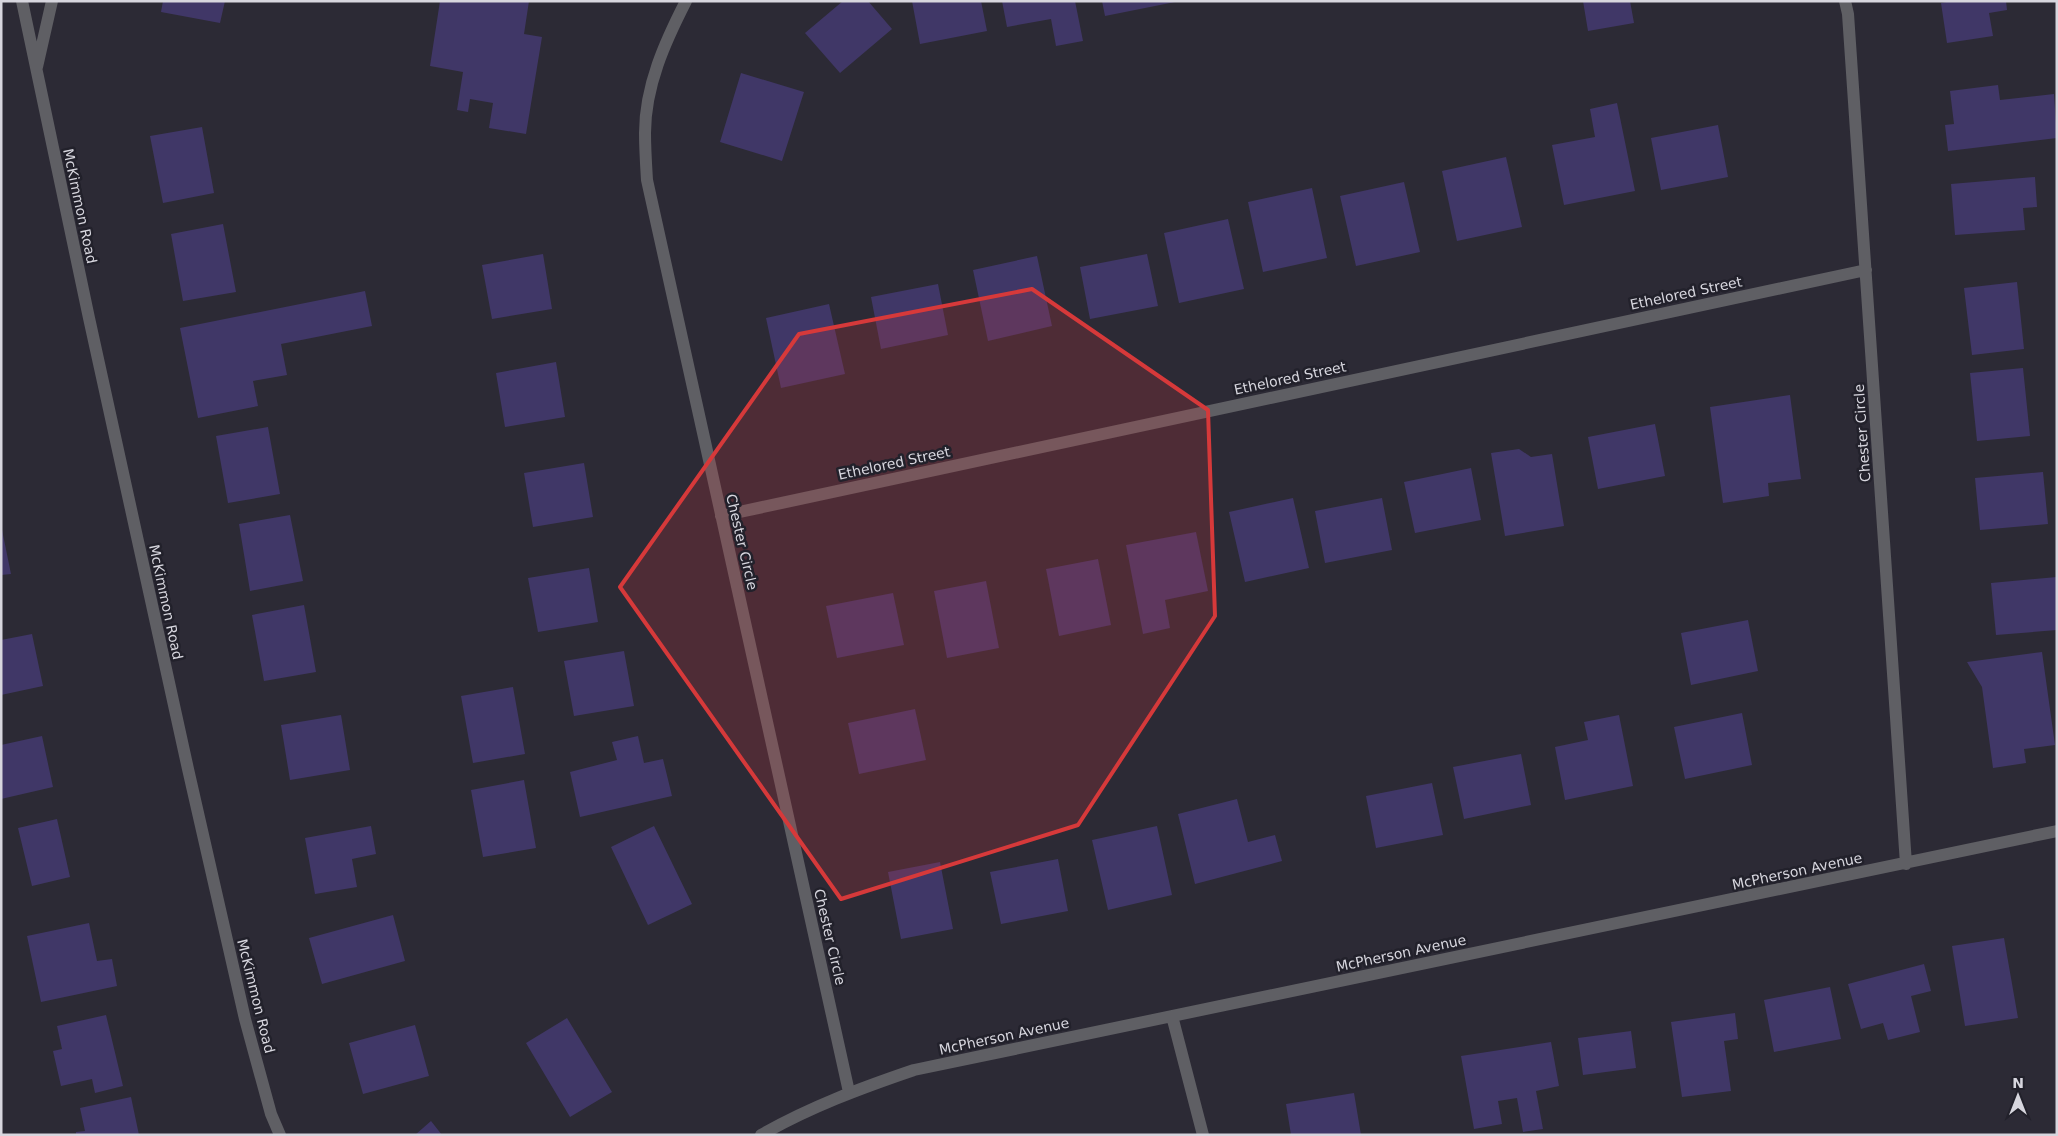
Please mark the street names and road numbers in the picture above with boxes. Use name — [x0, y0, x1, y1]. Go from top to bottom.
street label: McKimmon Road — [60, 147, 100, 265]
street label: Ethelored Street — [1628, 273, 1744, 313]
street label: Ethelored Street — [1232, 358, 1348, 398]
street label: Chester Circle — [1851, 383, 1873, 483]
street label: Ethelored Street — [836, 443, 952, 483]
street label: Chester Circle — [723, 492, 761, 592]
street label: McKimmon Road — [146, 543, 186, 661]
street label: McPherson Avenue — [1730, 849, 1864, 893]
street label: Chester Circle — [811, 887, 849, 987]
street label: McPherson Avenue — [1334, 931, 1468, 975]
street label: McKimmon Road — [234, 937, 278, 1055]
street label: McPherson Avenue — [937, 1014, 1071, 1058]

